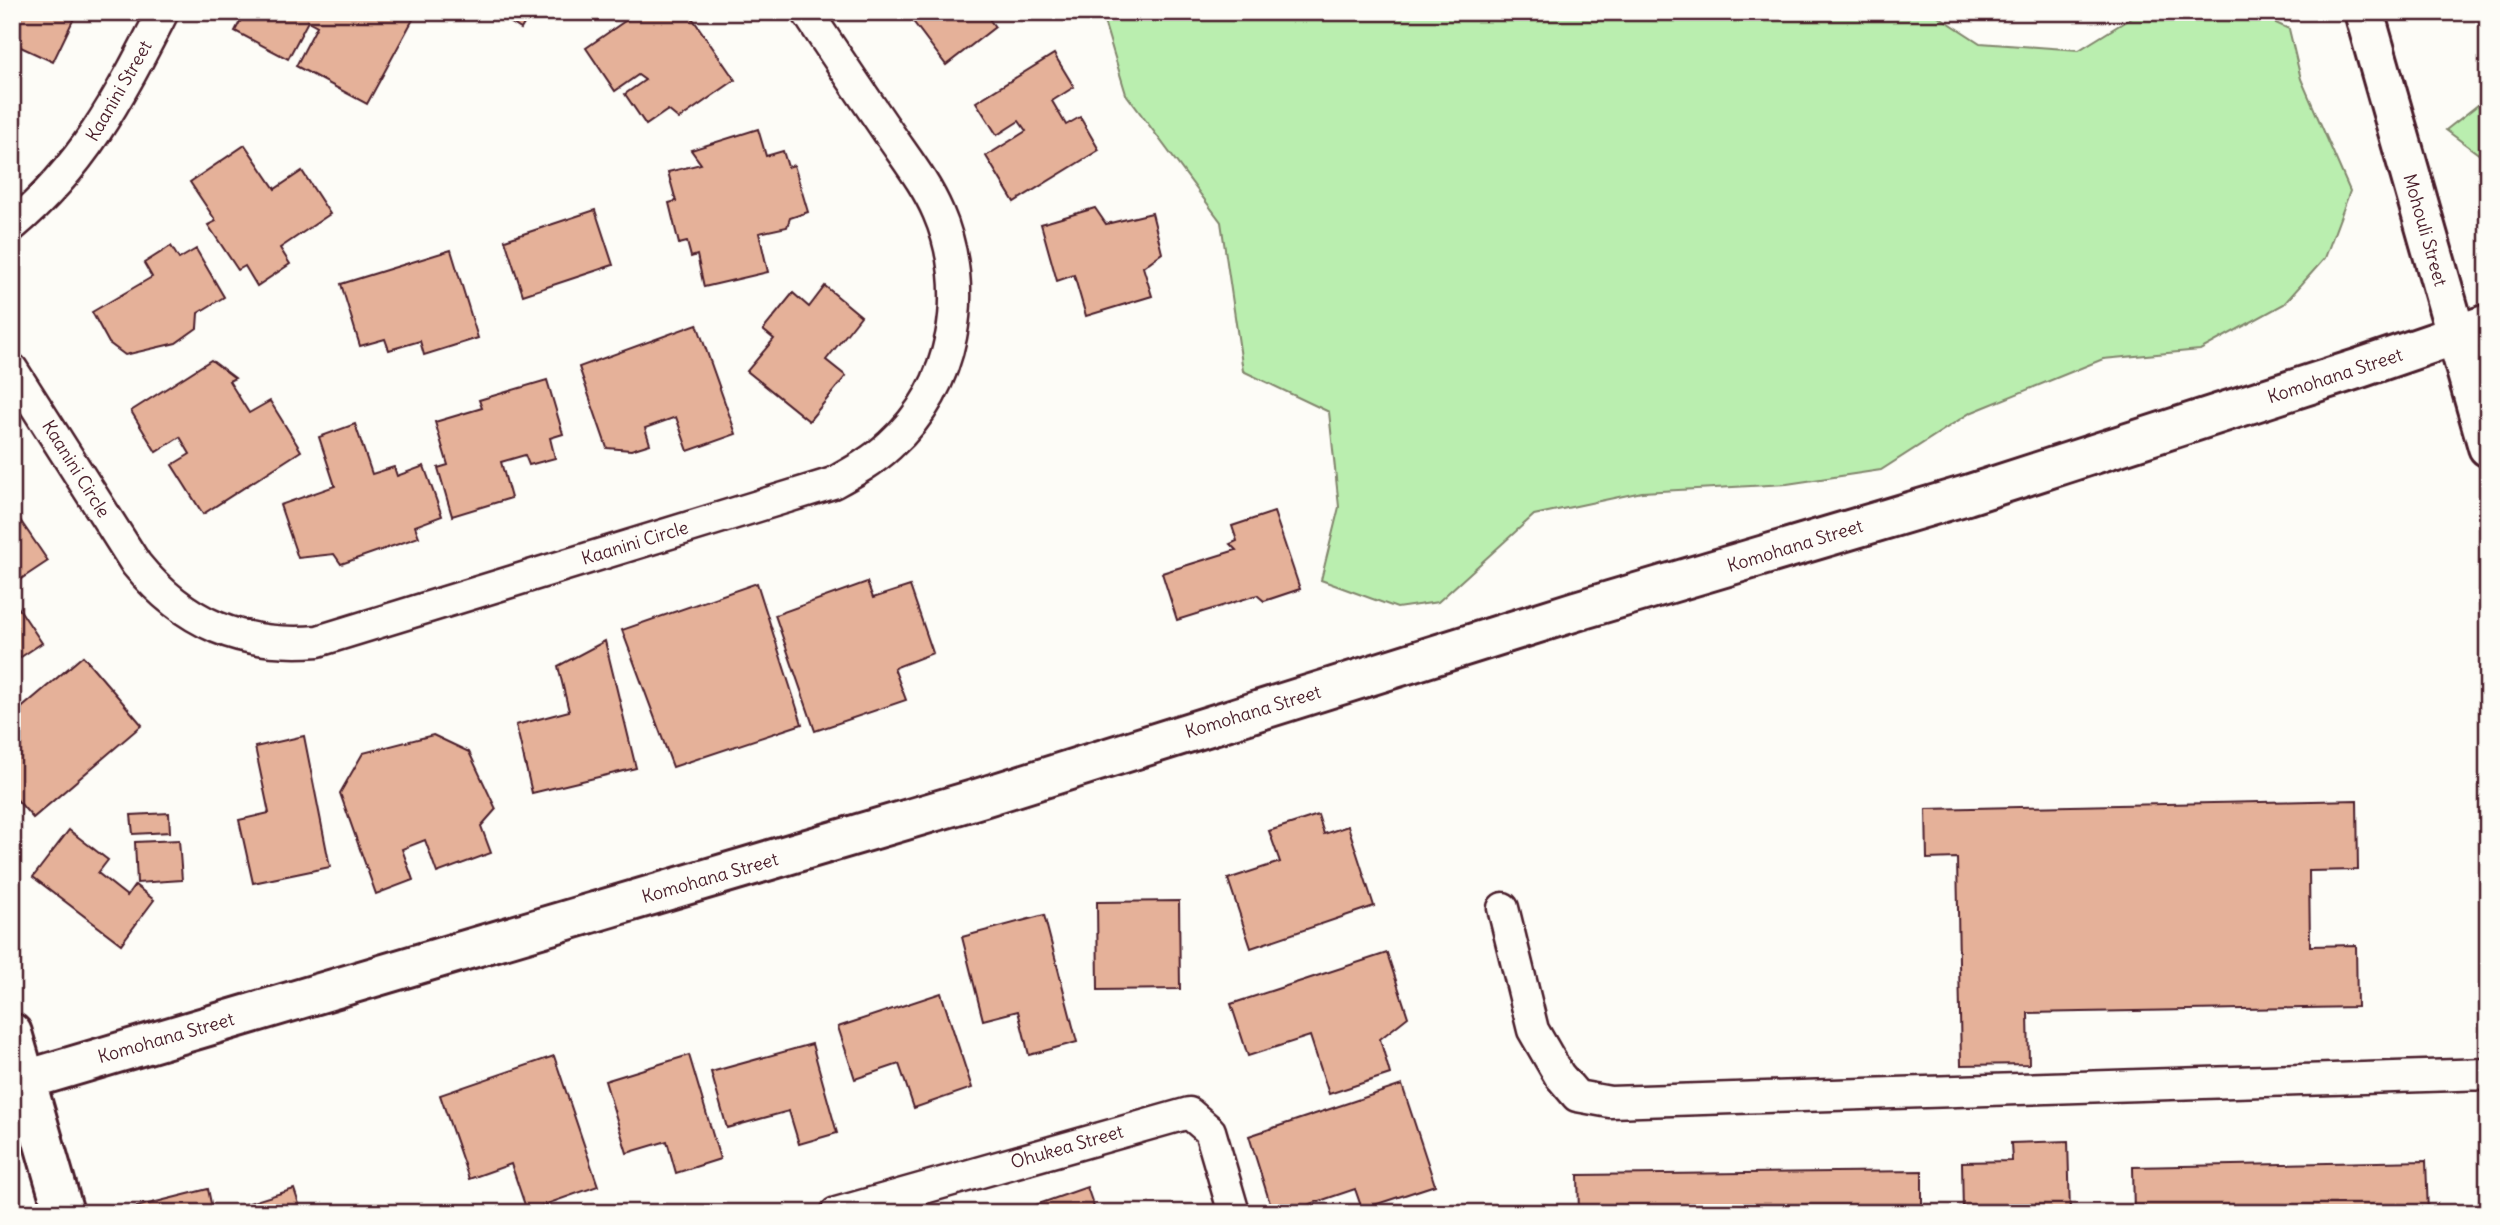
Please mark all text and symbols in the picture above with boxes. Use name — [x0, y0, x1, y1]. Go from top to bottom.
street label: Kaanini Street — [80, 36, 157, 145]
street label: Mohouli Street — [2398, 171, 2453, 289]
street label: Komohana Street — [2264, 343, 2405, 408]
street label: Kaanini Circle — [37, 416, 115, 522]
street label: Komohana Street — [1724, 514, 1865, 577]
street label: Kaanini Circle — [579, 515, 691, 570]
street label: Komohana Street — [1182, 680, 1323, 743]
street label: Komohana Street — [639, 847, 781, 908]
street label: Komohana Street — [95, 1007, 237, 1068]
street label: Ohukea Street — [1008, 1119, 1126, 1174]

